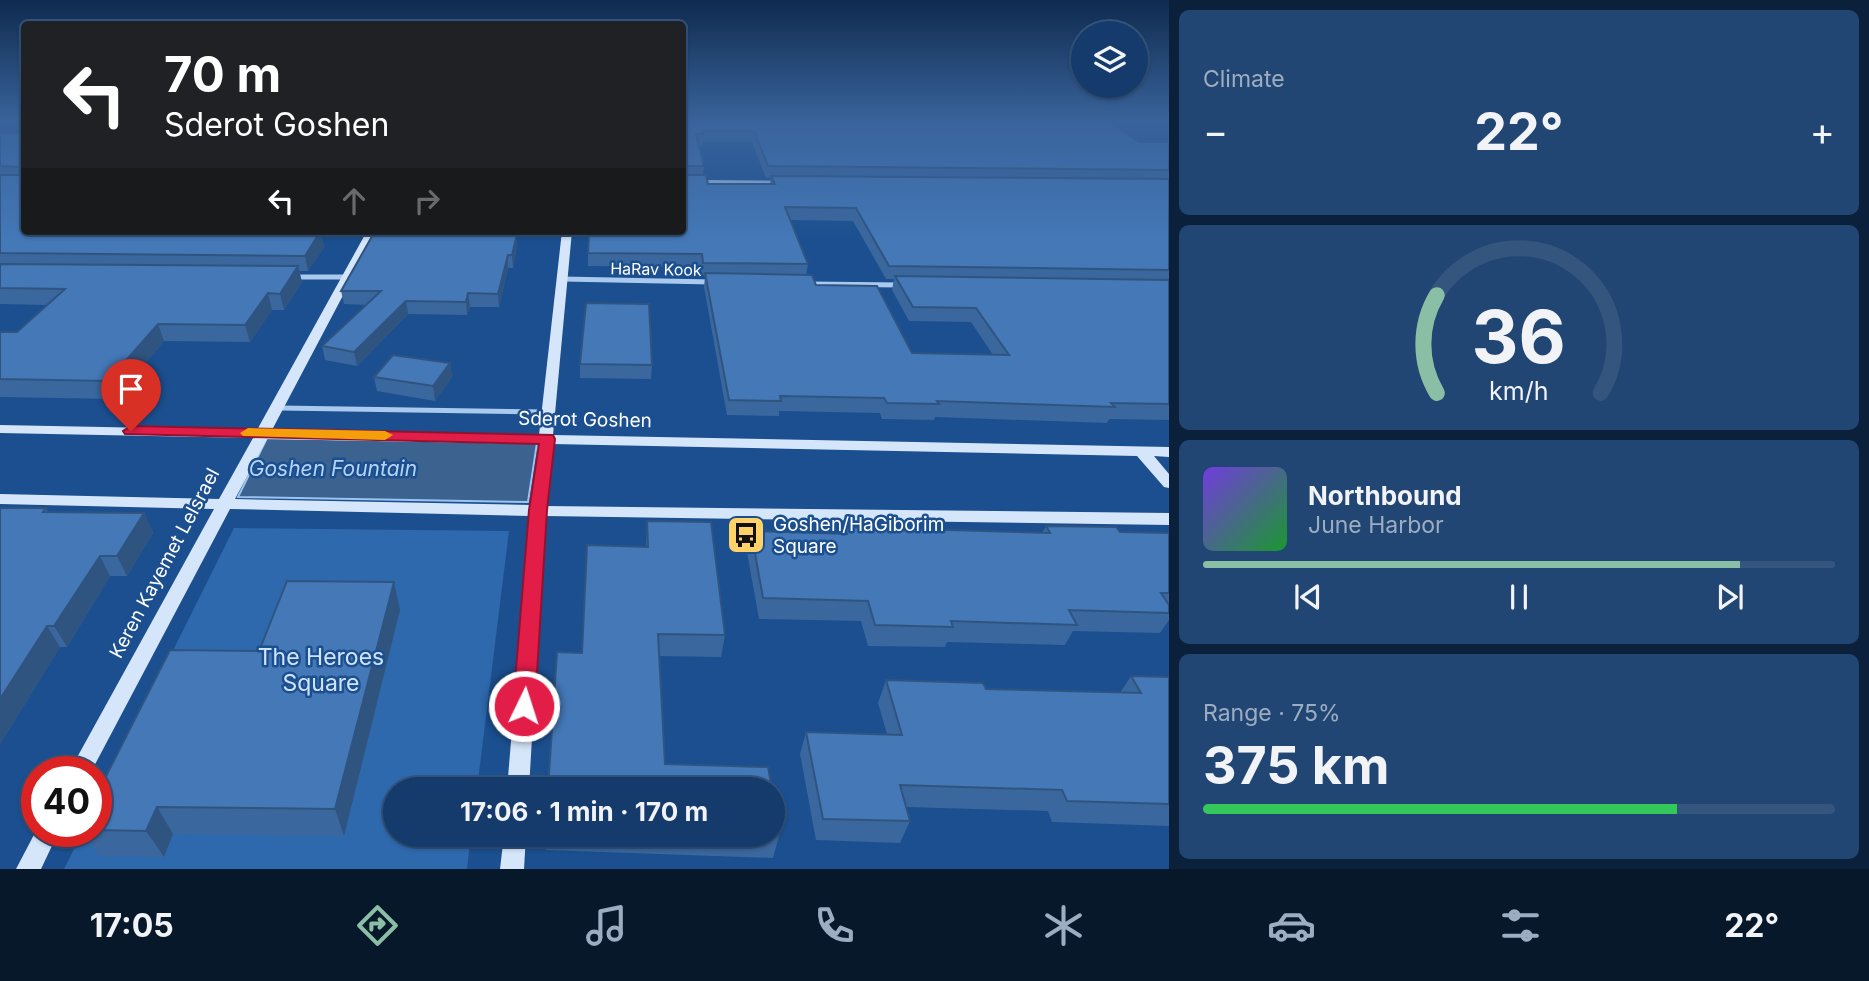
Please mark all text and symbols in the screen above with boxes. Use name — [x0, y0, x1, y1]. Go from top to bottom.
map controls — [1071, 21, 1148, 98]
button: layers — [1071, 21, 1148, 98]
text: 70 m — [164, 45, 281, 104]
icon: left — [49, 49, 140, 140]
text: Climate — [1203, 65, 1285, 93]
text: 22° — [1474, 100, 1564, 163]
text: Sderot Goshen — [164, 105, 389, 144]
text: − — [1203, 108, 1228, 154]
text: + — [1810, 108, 1835, 154]
icon: left — [262, 182, 300, 220]
icon: ahead — [335, 182, 373, 220]
icon: right — [408, 182, 446, 220]
street label: HaRav Kook — [610, 258, 702, 280]
text: 36 — [1472, 293, 1566, 382]
pin — [101, 359, 161, 431]
icon: arrive — [112, 370, 150, 408]
text: km/h — [1489, 376, 1549, 406]
street label: Sderot Goshen — [518, 407, 652, 432]
water label: Goshen Fountain — [249, 456, 417, 481]
street label: Keren Kayemet LeIsrael — [105, 464, 224, 662]
text: Northbound — [1308, 480, 1462, 511]
text: June Harbor — [1308, 511, 1444, 539]
place label: Goshen/HaGiborim Square — [773, 513, 944, 558]
bus stop icon: Goshen/HaGiborim Square — [725, 514, 767, 556]
icon: previous — [1289, 578, 1327, 616]
icon: pause — [1500, 578, 1538, 616]
icon: next — [1711, 578, 1749, 616]
park label: The Heroes Square — [258, 643, 384, 697]
position arrow — [487, 669, 561, 743]
text: Range · 75% — [1203, 699, 1341, 727]
text: 375 km — [1203, 734, 1389, 797]
speed limit sign: 40 — [21, 756, 112, 847]
text: 17:06 · 1 min · 170 m — [460, 796, 708, 827]
icon: directions — [353, 901, 402, 950]
icon: music — [582, 901, 631, 950]
icon: phone — [810, 901, 859, 950]
icon: climate — [1039, 901, 1088, 950]
icon: car — [1267, 901, 1316, 950]
icon: filters — [1496, 901, 1545, 950]
text: 17:05 — [90, 906, 174, 945]
text: 22° — [1724, 906, 1779, 945]

